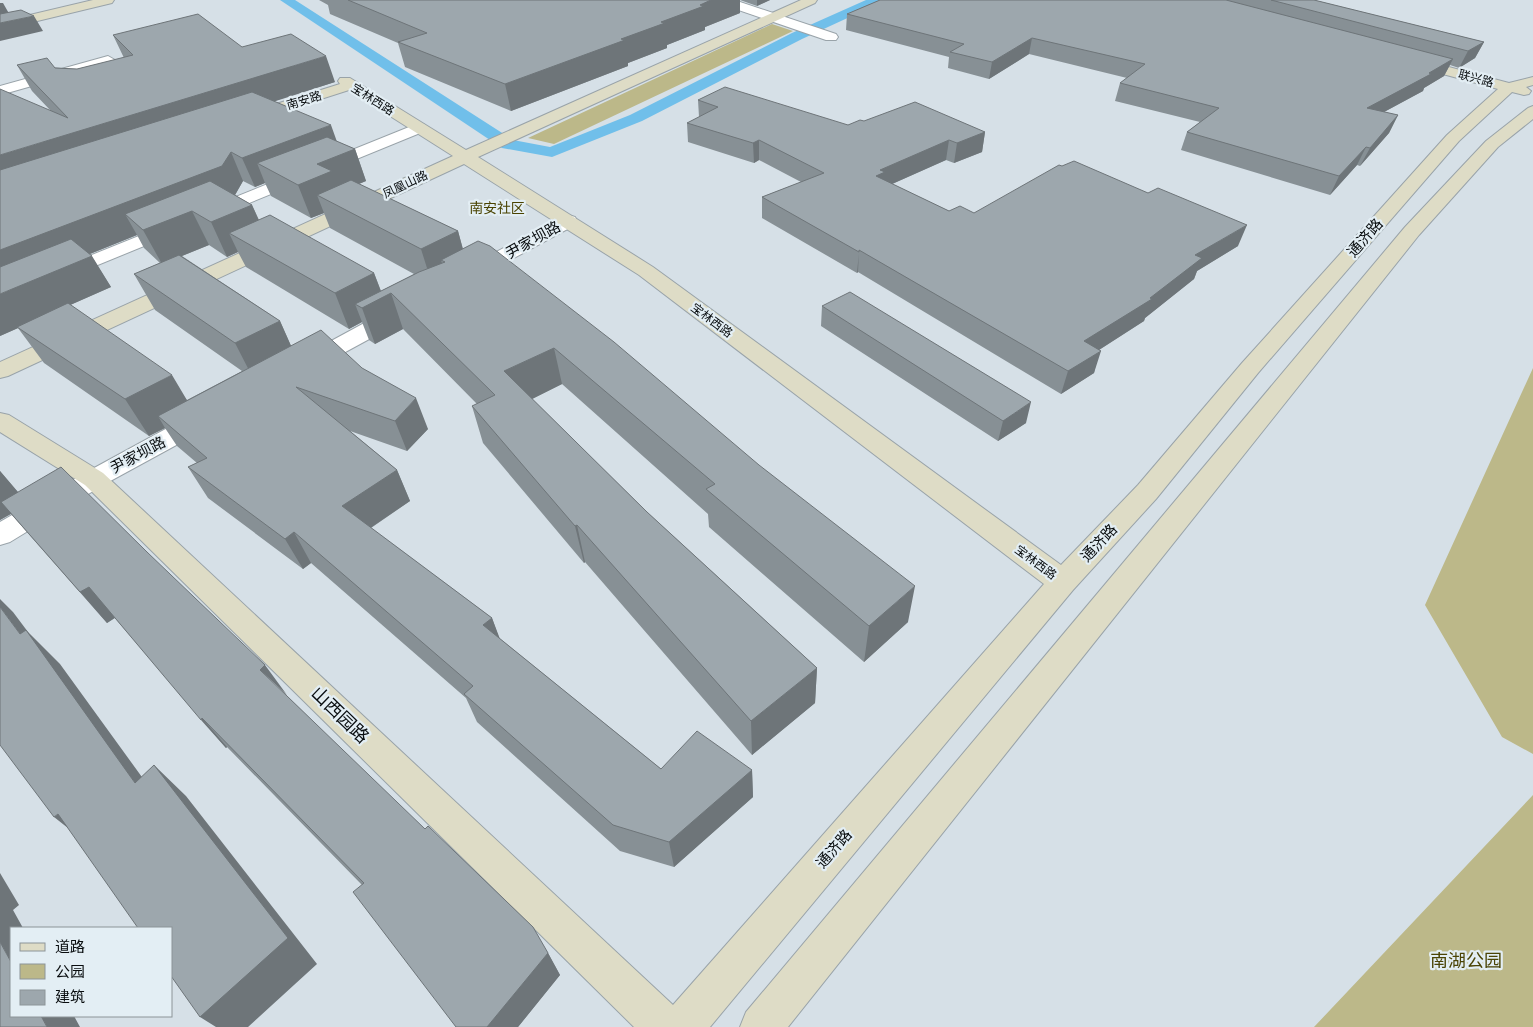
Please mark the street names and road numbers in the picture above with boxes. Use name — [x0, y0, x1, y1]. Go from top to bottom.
street label: 联兴路 — [1457, 66, 1495, 90]
street label: 宝林西路 — [349, 80, 397, 118]
street label: 南安路 — [285, 88, 323, 112]
street label: 凤凰山路 — [380, 167, 430, 201]
street label: 通济路 — [1343, 215, 1387, 261]
street label: 尹家坝路 — [502, 218, 564, 262]
street label: 宝林西路 — [688, 300, 736, 340]
street label: 尹家坝路 — [107, 433, 169, 477]
street label: 通济路 — [1077, 520, 1121, 566]
street label: 宝林西路 — [1012, 542, 1060, 582]
street label: 山西园路 — [306, 682, 374, 748]
street label: 通济路 — [812, 826, 856, 872]

